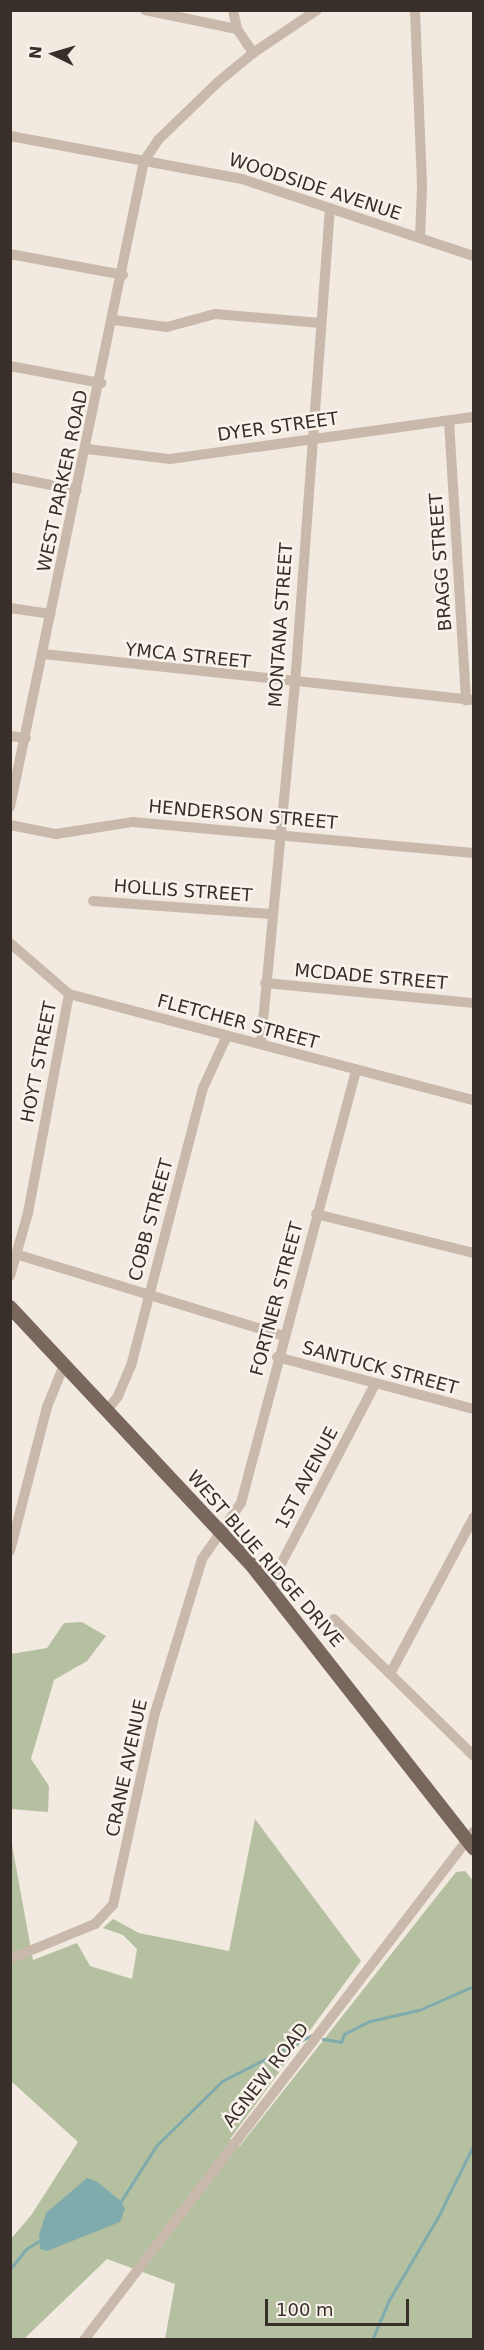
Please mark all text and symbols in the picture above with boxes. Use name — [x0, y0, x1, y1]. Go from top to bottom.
north arrow — [24, 24, 84, 84]
text: N — [26, 45, 46, 60]
street label: WOODSIDE AVENUE — [226, 149, 404, 225]
street label: WEST PARKER ROAD — [33, 388, 93, 574]
street label: DYER STREET — [216, 408, 340, 446]
street label: BRAGG STREET — [425, 492, 457, 632]
street label: MONTANA STREET — [264, 542, 298, 708]
street label: YMCA STREET — [124, 639, 252, 673]
street label: HENDERSON STREET — [148, 796, 338, 834]
street label: HOLLIS STREET — [113, 875, 253, 907]
street label: MCDADE STREET — [294, 960, 448, 994]
street label: FLETCHER STREET — [155, 990, 321, 1054]
street label: HOYT STREET — [17, 1000, 61, 1124]
street label: COBB STREET — [124, 1156, 178, 1284]
street label: FORTNER STREET — [246, 1220, 308, 1378]
street label: SANTUCK STREET — [300, 1337, 460, 1399]
street label: 1ST AVENUE — [271, 1423, 343, 1533]
street label: WEST BLUE RIDGE DRIVE — [182, 1466, 348, 1652]
street label: CRANE AVENUE — [102, 1697, 152, 1839]
street label: AGNEW ROAD — [218, 2018, 314, 2132]
scale bar — [268, 2287, 412, 2325]
text: 100 m — [276, 2299, 334, 2320]

